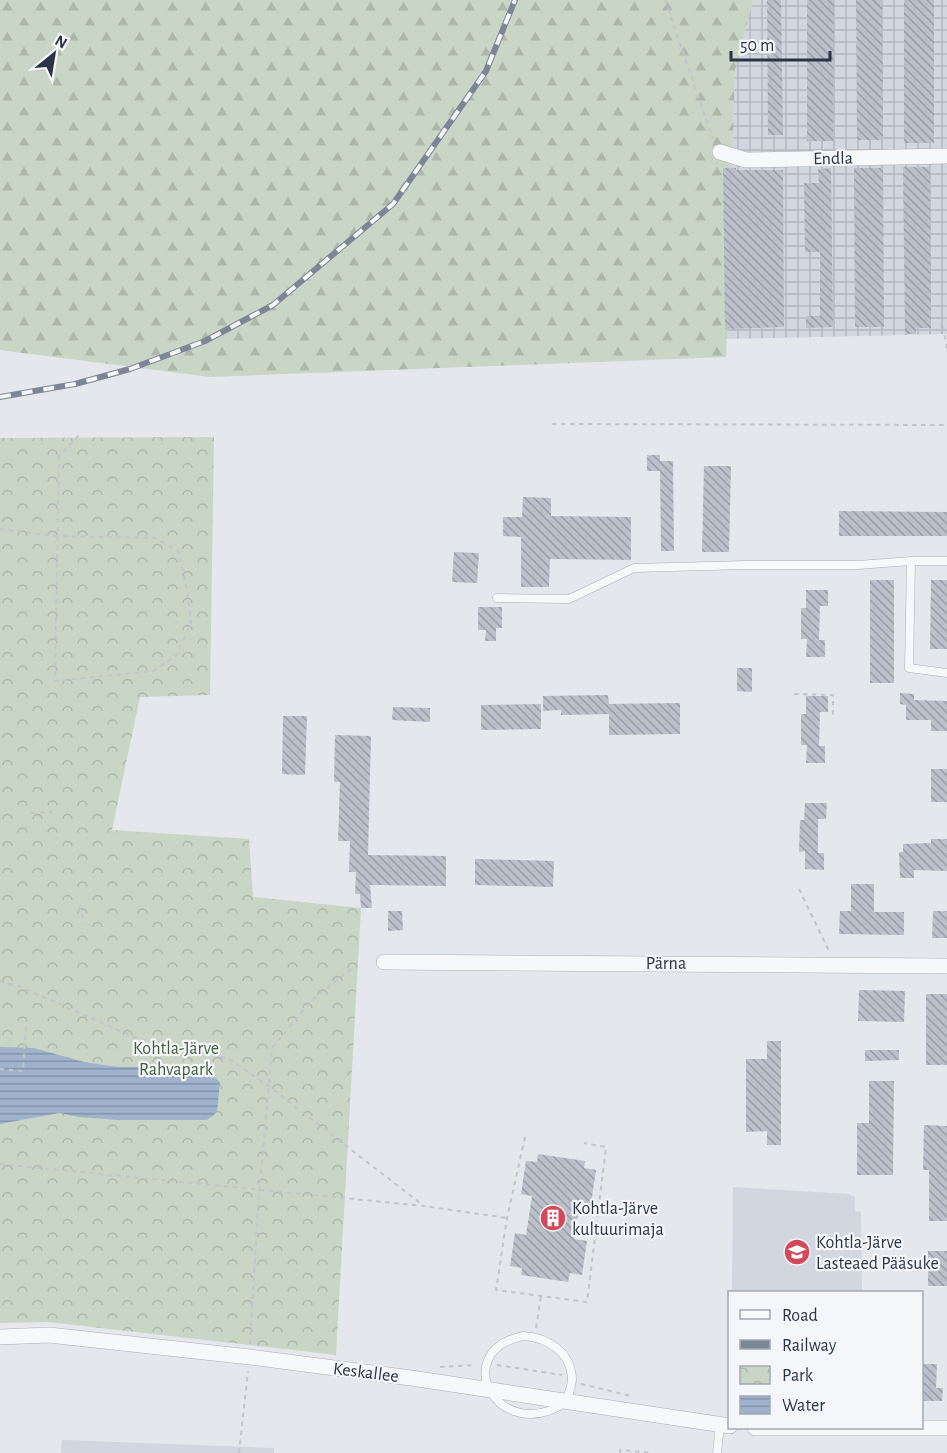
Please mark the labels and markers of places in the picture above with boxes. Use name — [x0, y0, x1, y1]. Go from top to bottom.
place label: Kohtla-Järve kultuurimaja — [572, 1200, 664, 1239]
building icon: Kohtla-Järve kultuurimaja — [538, 1203, 568, 1233]
place label: Kohtla-Järve Lasteaed Pääsuke — [816, 1234, 939, 1273]
school or university icon: Kohtla-Järve Lasteaed Pääsuke — [782, 1237, 812, 1267]

